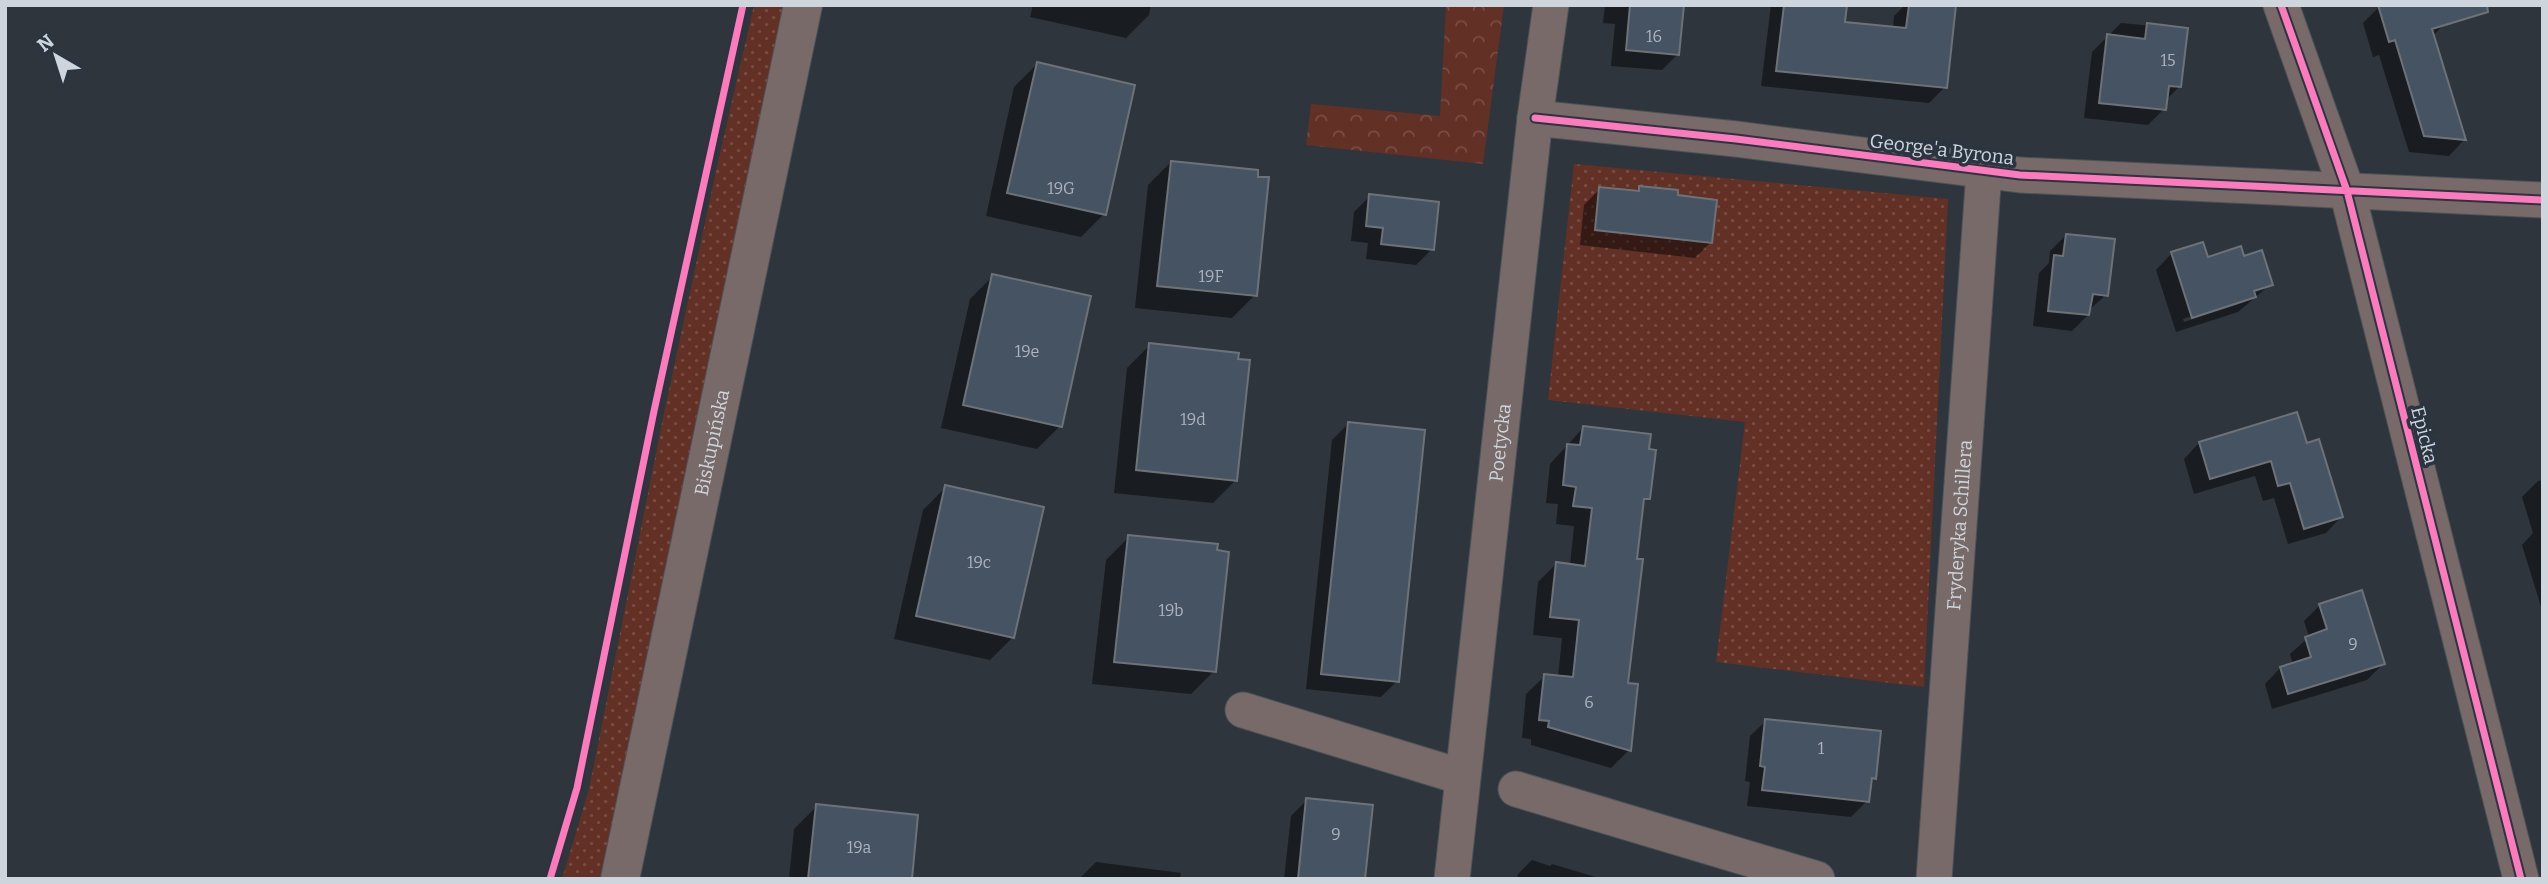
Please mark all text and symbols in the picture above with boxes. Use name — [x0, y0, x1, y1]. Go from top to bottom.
north arrow — [21, 21, 91, 91]
house number: 16 — [1646, 27, 1662, 46]
text: N — [33, 29, 59, 57]
house number: 15 — [2160, 51, 2176, 70]
street label: George'a Byrona — [1868, 129, 2016, 170]
house number: 19G — [1047, 179, 1075, 198]
house number: 19F — [1199, 267, 1223, 286]
house number: 19e — [1015, 342, 1039, 361]
street label: Biskupińska — [690, 387, 734, 498]
street label: Poetycka — [1484, 402, 1516, 483]
street label: Epicka — [2406, 404, 2443, 467]
house number: 19d — [1180, 410, 1206, 429]
street label: Fryderyka Schillera — [1942, 438, 1977, 611]
house number: 19c — [967, 553, 991, 572]
house number: 19b — [1158, 601, 1184, 620]
house number: 9 — [2348, 635, 2358, 654]
house number: 6 — [1584, 693, 1594, 712]
house number: 1 — [1818, 739, 1825, 758]
house number: 9 — [1331, 825, 1341, 844]
house number: 19a — [847, 838, 872, 857]

